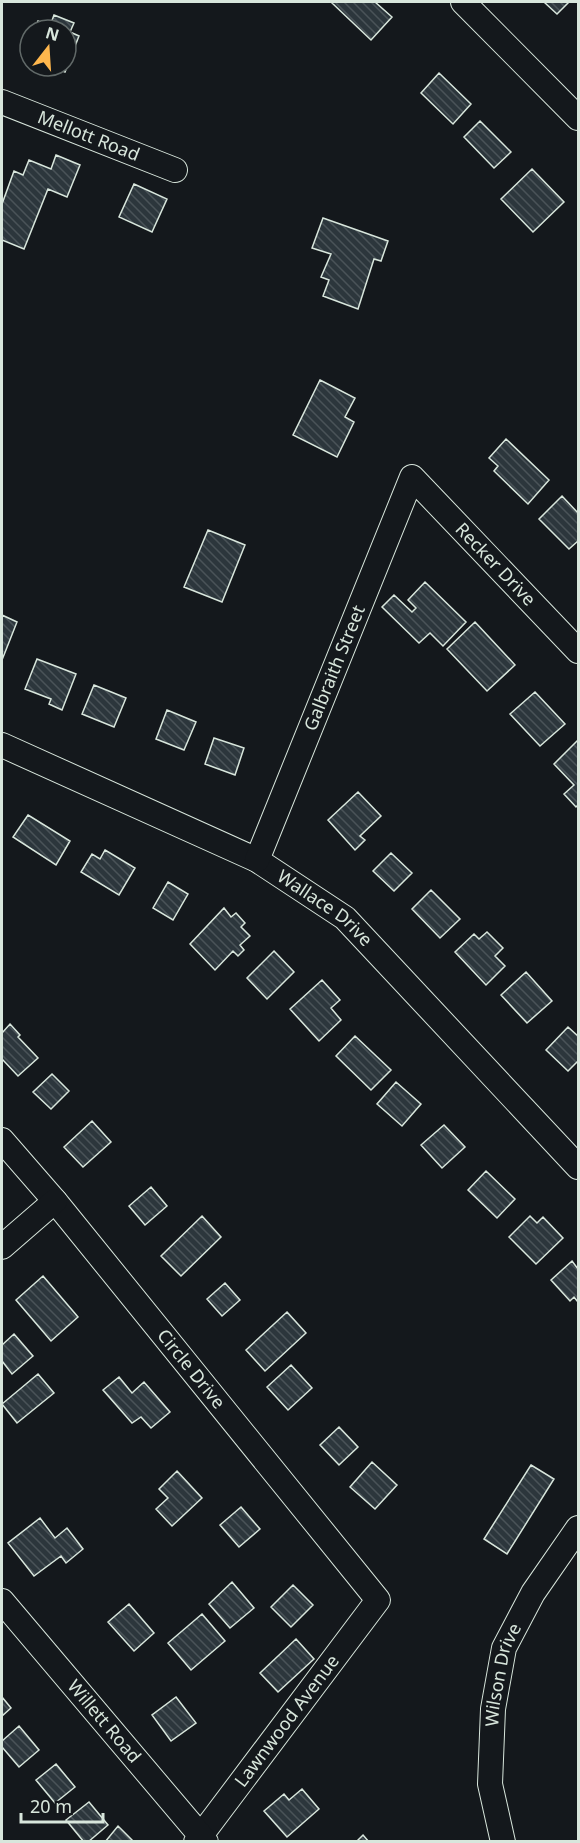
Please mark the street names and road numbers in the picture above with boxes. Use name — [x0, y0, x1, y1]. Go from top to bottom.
street label: Mellott Road — [34, 104, 143, 166]
street label: Recker Drive — [451, 517, 542, 611]
street label: Galbraith Street — [298, 601, 370, 734]
street label: Wallace Drive — [273, 864, 378, 951]
street label: Circle Drive — [152, 1324, 231, 1413]
street label: Wilson Drive — [479, 1619, 526, 1727]
street label: Lawnwood Avenue — [229, 1649, 344, 1791]
street label: Willett Road — [63, 1674, 147, 1768]

